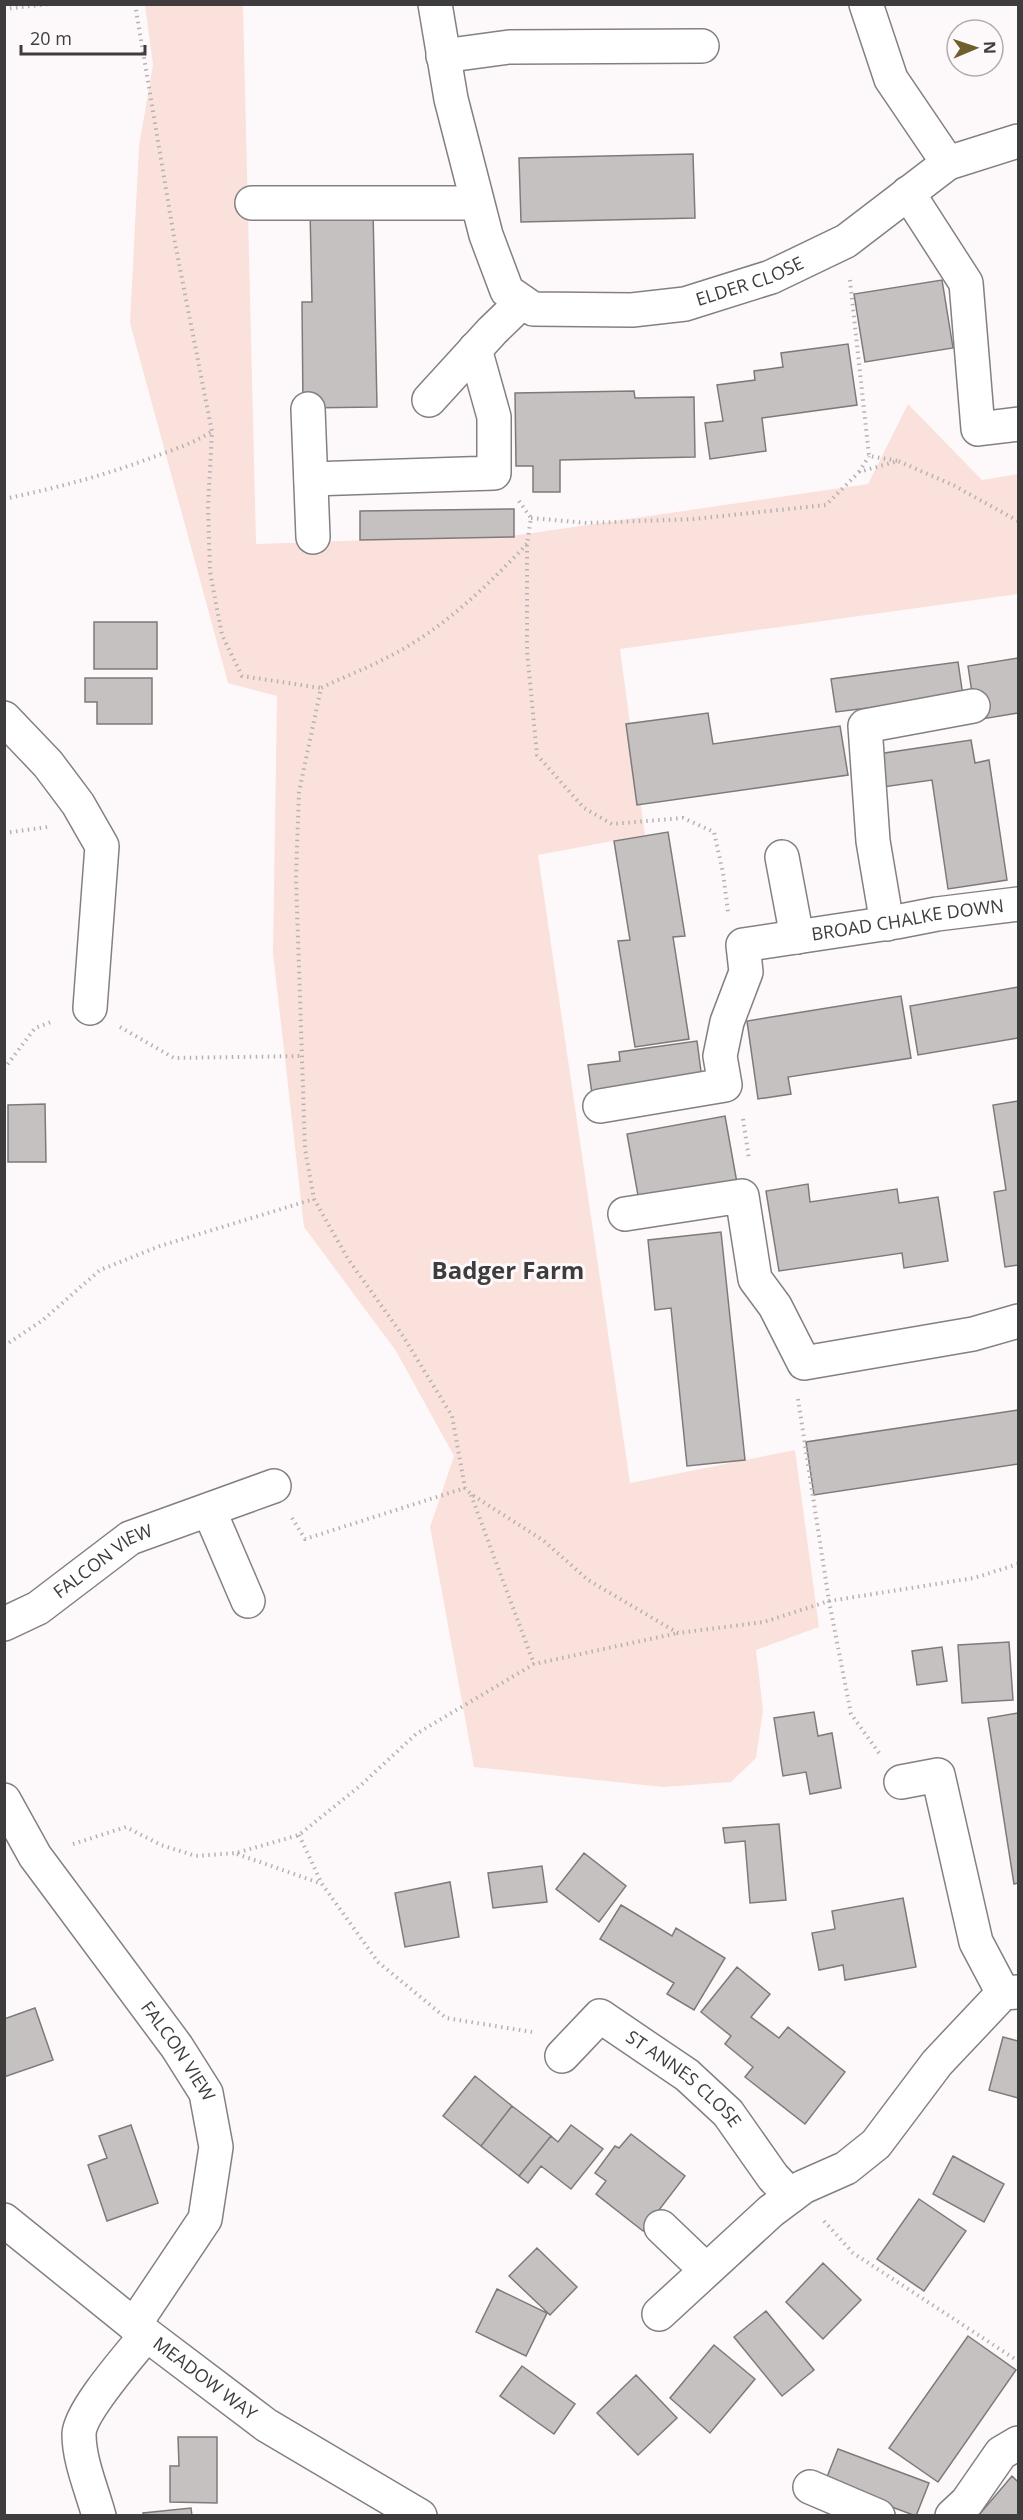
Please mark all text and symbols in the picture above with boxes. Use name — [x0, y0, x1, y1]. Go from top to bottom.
scale bar — [21, 18, 146, 56]
north arrow — [945, 18, 1005, 78]
text: 20 m — [30, 26, 72, 50]
text: N — [979, 41, 1001, 54]
street label: ELDER CLOSE — [693, 250, 807, 311]
street label: BROAD CHALKE DOWN — [810, 893, 1005, 946]
district label: Badger Farm — [432, 1253, 584, 1286]
street label: FALCON VIEW — [48, 1518, 156, 1603]
street label: FALCON VIEW — [136, 1996, 221, 2106]
street label: ST ANNES CLOSE — [622, 2024, 747, 2132]
street label: MEADOW WAY — [149, 2331, 263, 2425]

